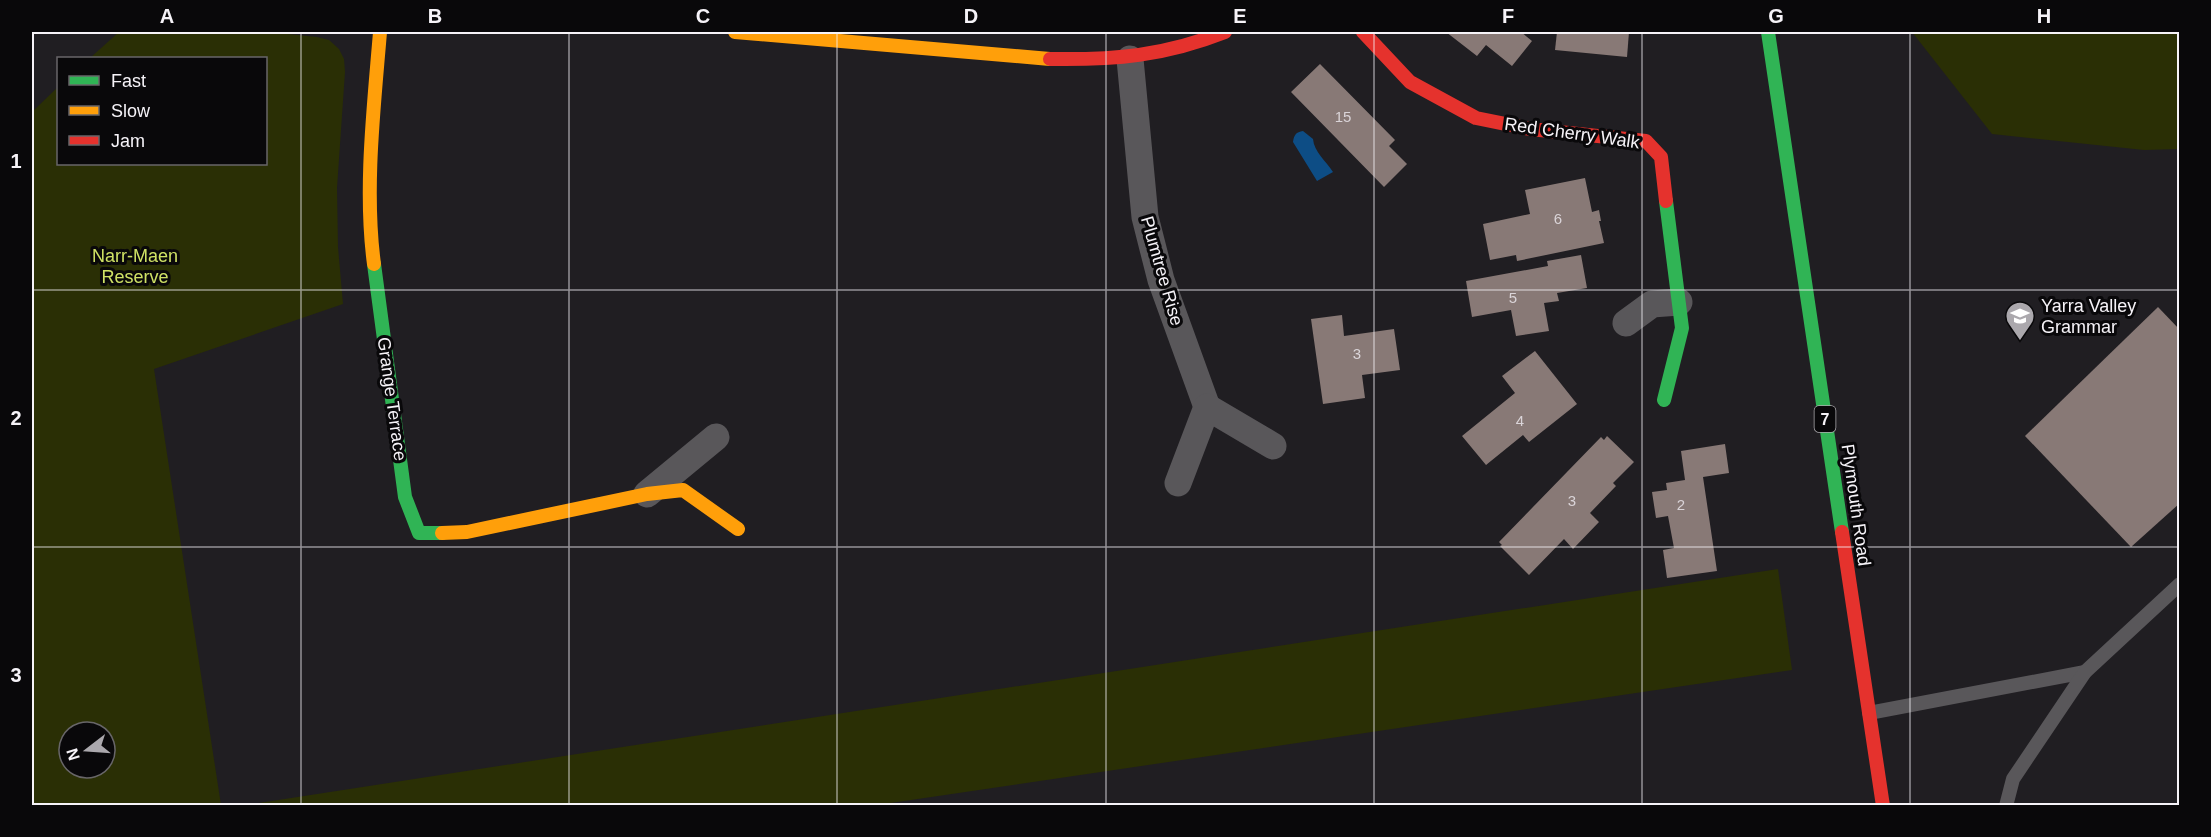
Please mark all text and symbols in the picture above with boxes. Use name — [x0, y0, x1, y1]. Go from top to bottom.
text: A — [160, 5, 174, 27]
text: B — [428, 5, 442, 27]
text: C — [696, 5, 710, 27]
text: D — [964, 5, 978, 27]
text: E — [1233, 5, 1247, 27]
text: F — [1502, 5, 1514, 27]
text: G — [1768, 5, 1784, 27]
text: H — [2037, 5, 2051, 27]
legend — [57, 57, 267, 165]
text: Fast — [111, 71, 146, 91]
text: Slow — [111, 101, 151, 121]
house number: 15 — [1335, 108, 1351, 125]
street label: Red Cherry Walk — [1503, 114, 1642, 153]
text: Jam — [111, 131, 145, 151]
text: 1 — [10, 150, 22, 172]
house number: 6 — [1554, 210, 1562, 227]
street label: Plumtree Rise — [1137, 214, 1187, 328]
park label: Narr-Maen Reserve — [92, 246, 178, 287]
house number: 5 — [1509, 289, 1517, 306]
place label: Yarra Valley Grammar — [2041, 296, 2136, 337]
school or university icon: Yarra Valley Grammar — [2004, 300, 2036, 342]
street label: Grange Terrace — [373, 336, 411, 462]
house number: 3 — [1353, 345, 1361, 362]
road number: 7 — [1814, 406, 1836, 432]
text: 2 — [10, 407, 22, 429]
house number: 4 — [1516, 412, 1524, 429]
street label: Plymouth Road — [1838, 443, 1874, 567]
house number: 3 — [1568, 492, 1576, 509]
house number: 2 — [1677, 496, 1685, 513]
text: 3 — [10, 664, 22, 686]
north arrow — [57, 720, 117, 780]
text: N — [63, 746, 83, 762]

